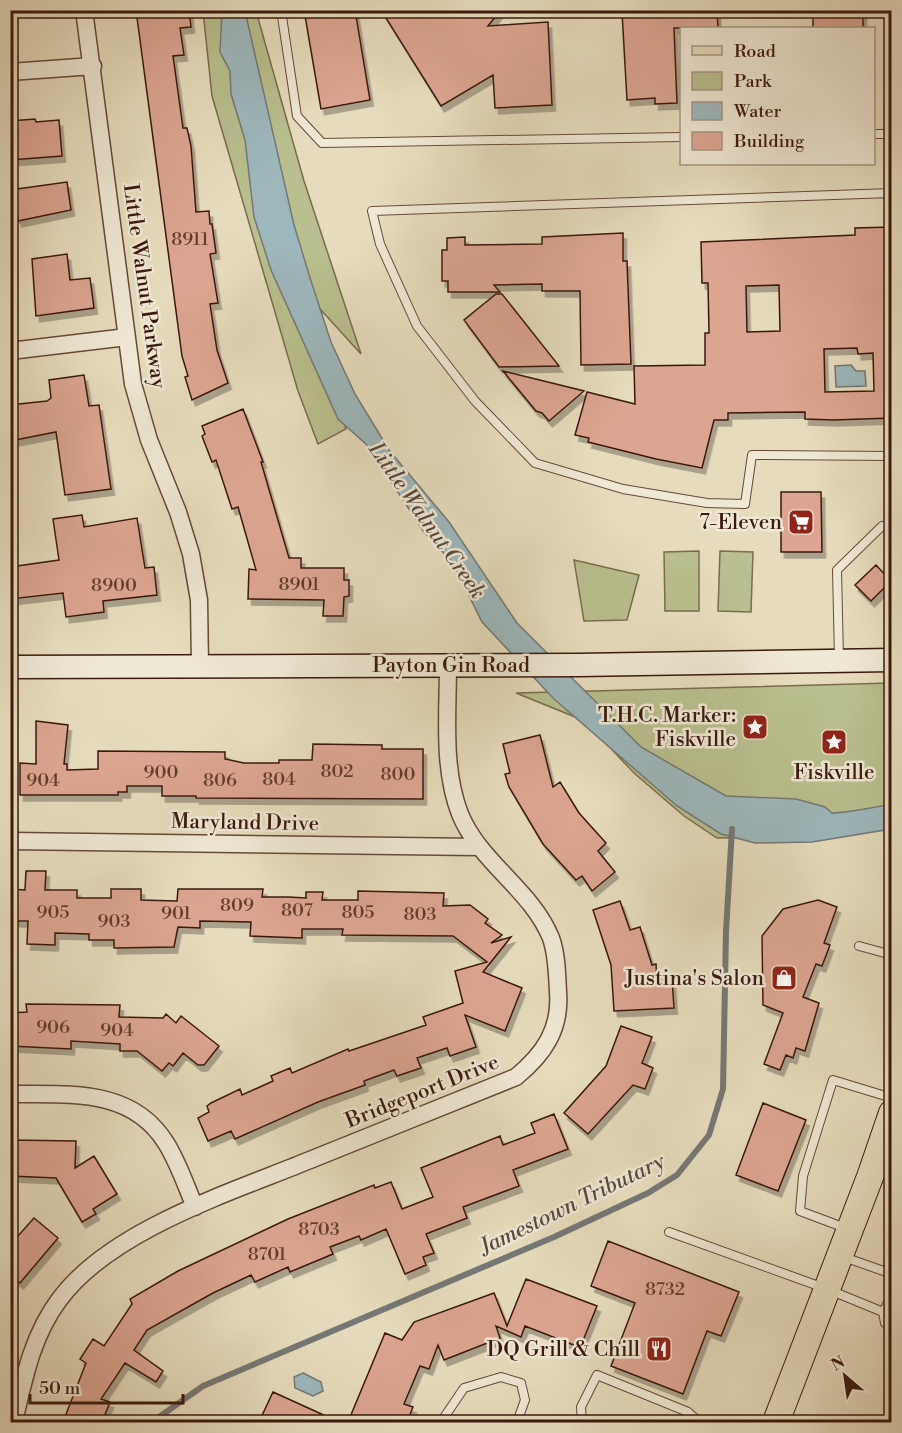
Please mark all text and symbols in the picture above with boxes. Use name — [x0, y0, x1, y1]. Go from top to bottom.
legend — [680, 27, 875, 165]
text: Road — [734, 40, 777, 63]
text: Park — [734, 70, 773, 93]
text: Water — [733, 100, 782, 123]
text: Building — [733, 130, 805, 153]
street label: Little Walnut Parkway — [117, 182, 171, 391]
house number: 8911 — [171, 228, 209, 251]
water label: Little Walnut Creek — [362, 436, 491, 605]
supermarket icon: 7-Eleven — [786, 507, 816, 537]
place label: 7-Eleven — [699, 510, 782, 536]
house number: 8901 — [278, 573, 320, 596]
house number: 8900 — [91, 574, 137, 597]
street label: Payton Gin Road — [372, 653, 530, 679]
place label: T.H.C. Marker: Fiskville — [598, 703, 736, 753]
place icon: T.H.C. Marker: Fiskville — [740, 712, 770, 742]
place icon: Fiskville — [819, 727, 849, 757]
house number: 802 — [321, 760, 353, 783]
place label: Fiskville — [793, 760, 875, 786]
house number: 900 — [144, 761, 178, 784]
house number: 800 — [381, 763, 416, 786]
house number: 804 — [262, 768, 296, 791]
house number: 904 — [26, 769, 60, 792]
house number: 806 — [203, 769, 237, 792]
street label: Maryland Drive — [171, 809, 319, 837]
house number: 809 — [220, 894, 254, 917]
house number: 807 — [281, 899, 313, 922]
house number: 905 — [37, 901, 69, 924]
house number: 805 — [342, 901, 375, 924]
house number: 901 — [161, 902, 191, 925]
house number: 803 — [404, 903, 437, 926]
house number: 903 — [98, 910, 130, 933]
shop icon: Justina's Salon — [769, 963, 799, 993]
place label: Justina's Salon — [624, 966, 764, 992]
house number: 906 — [36, 1016, 70, 1039]
house number: 904 — [100, 1019, 134, 1042]
street label: Bridgeport Drive — [341, 1049, 503, 1135]
water label: Jamestown Tributary — [473, 1148, 670, 1262]
house number: 8703 — [298, 1218, 340, 1241]
house number: 8701 — [248, 1243, 287, 1266]
house number: 8732 — [645, 1278, 685, 1301]
restaurant icon: DQ Grill & Chill — [644, 1334, 674, 1364]
place label: DQ Grill & Chill — [487, 1337, 640, 1363]
north arrow — [815, 1346, 875, 1406]
text: N — [828, 1352, 849, 1376]
scale bar — [30, 1367, 183, 1405]
text: 50 m — [39, 1377, 81, 1400]

